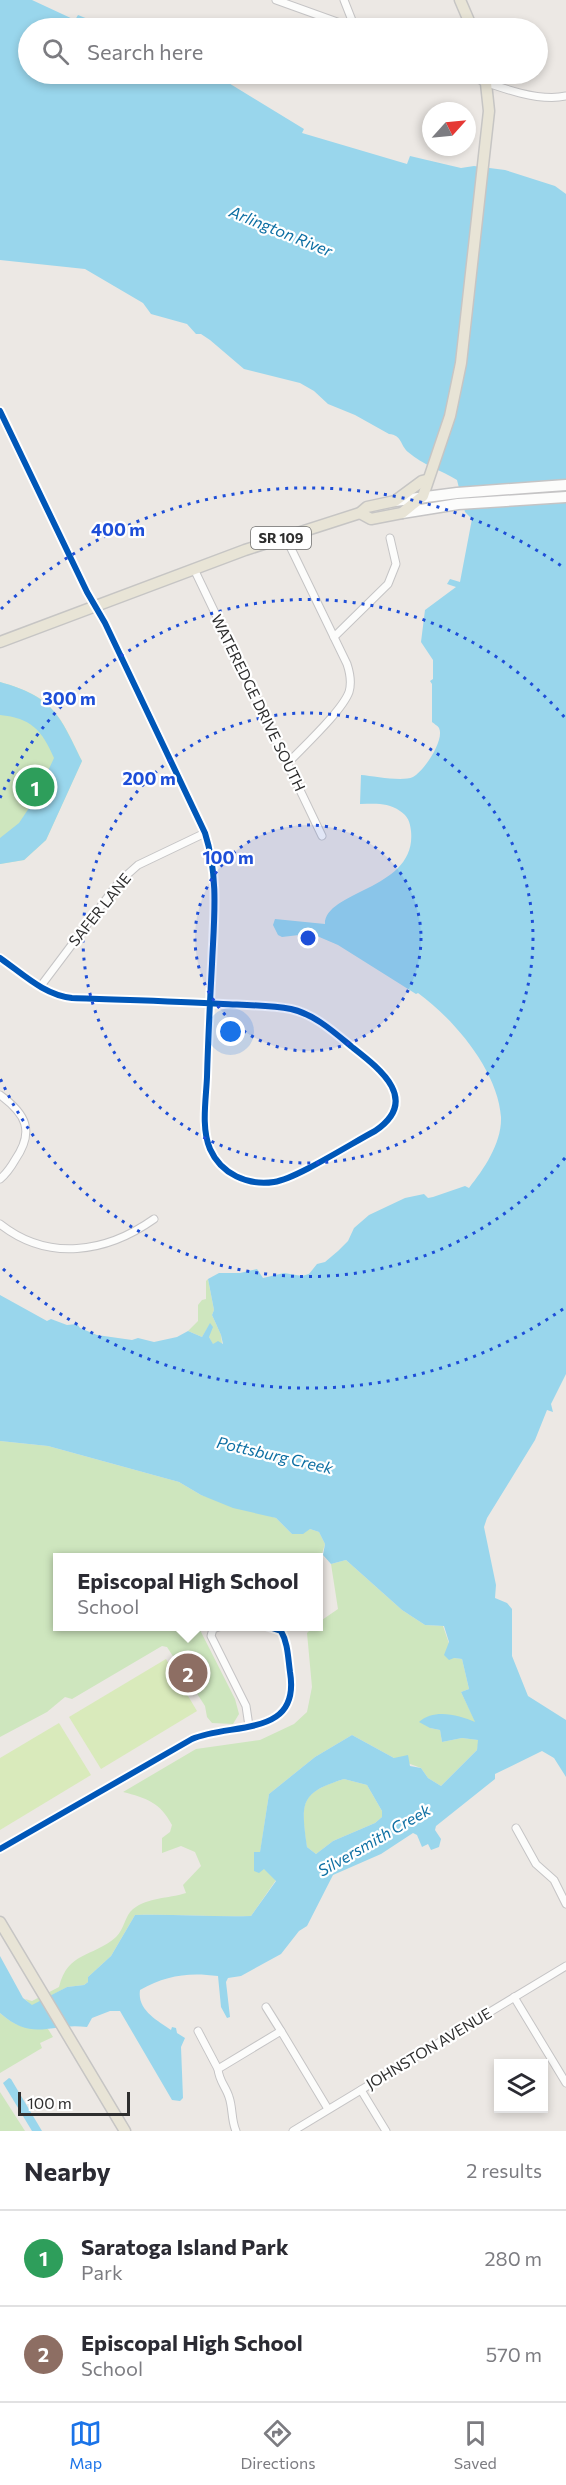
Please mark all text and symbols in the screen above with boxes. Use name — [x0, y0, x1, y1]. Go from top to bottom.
search box — [18, 18, 548, 84]
icon: search — [39, 35, 72, 68]
text: Search here — [87, 38, 203, 65]
north arrow — [422, 102, 476, 156]
water label: Arlington River — [226, 201, 336, 260]
text: 400 m — [91, 518, 145, 540]
road number: SR 109 — [251, 527, 311, 549]
street label: WATEREDGE DRIVE SOUTH — [208, 611, 310, 794]
text: 300 m — [42, 687, 96, 709]
pin: 1 — [15, 764, 54, 810]
text: 200 m — [122, 767, 176, 789]
text: 100 m — [202, 846, 254, 868]
street label: SAFER LANE — [64, 869, 134, 950]
centre of rings — [298, 928, 318, 948]
your location — [216, 1017, 245, 1046]
water label: Pottsburg Creek — [215, 1432, 335, 1477]
popup — [53, 1553, 323, 1631]
text: Episcopal High School — [77, 1567, 299, 1594]
text: School — [77, 1594, 139, 1618]
pin: 2 — [168, 1650, 207, 1696]
water label: Silversmith Creek — [314, 1799, 434, 1880]
street label: JOHNSTON AVENUE — [363, 2004, 494, 2093]
map controls — [494, 2059, 548, 2113]
button: layers — [494, 2059, 548, 2113]
scale bar — [18, 2089, 130, 2116]
text: 100 m — [27, 2093, 72, 2112]
text: Nearby — [24, 2155, 111, 2186]
text: 2 results — [466, 2158, 542, 2182]
text: Saratoga Island Park — [81, 2233, 289, 2260]
text: 1 — [39, 2246, 48, 2270]
text: 280 m — [484, 2246, 542, 2270]
text: Park — [81, 2260, 123, 2284]
text: Episcopal High School — [81, 2329, 303, 2356]
text: 2 — [38, 2342, 49, 2366]
text: 570 m — [486, 2342, 542, 2366]
text: School — [81, 2356, 143, 2380]
tab: Map — [69, 2417, 102, 2472]
tab: Directions — [240, 2417, 315, 2472]
tab: Saved — [454, 2417, 497, 2472]

